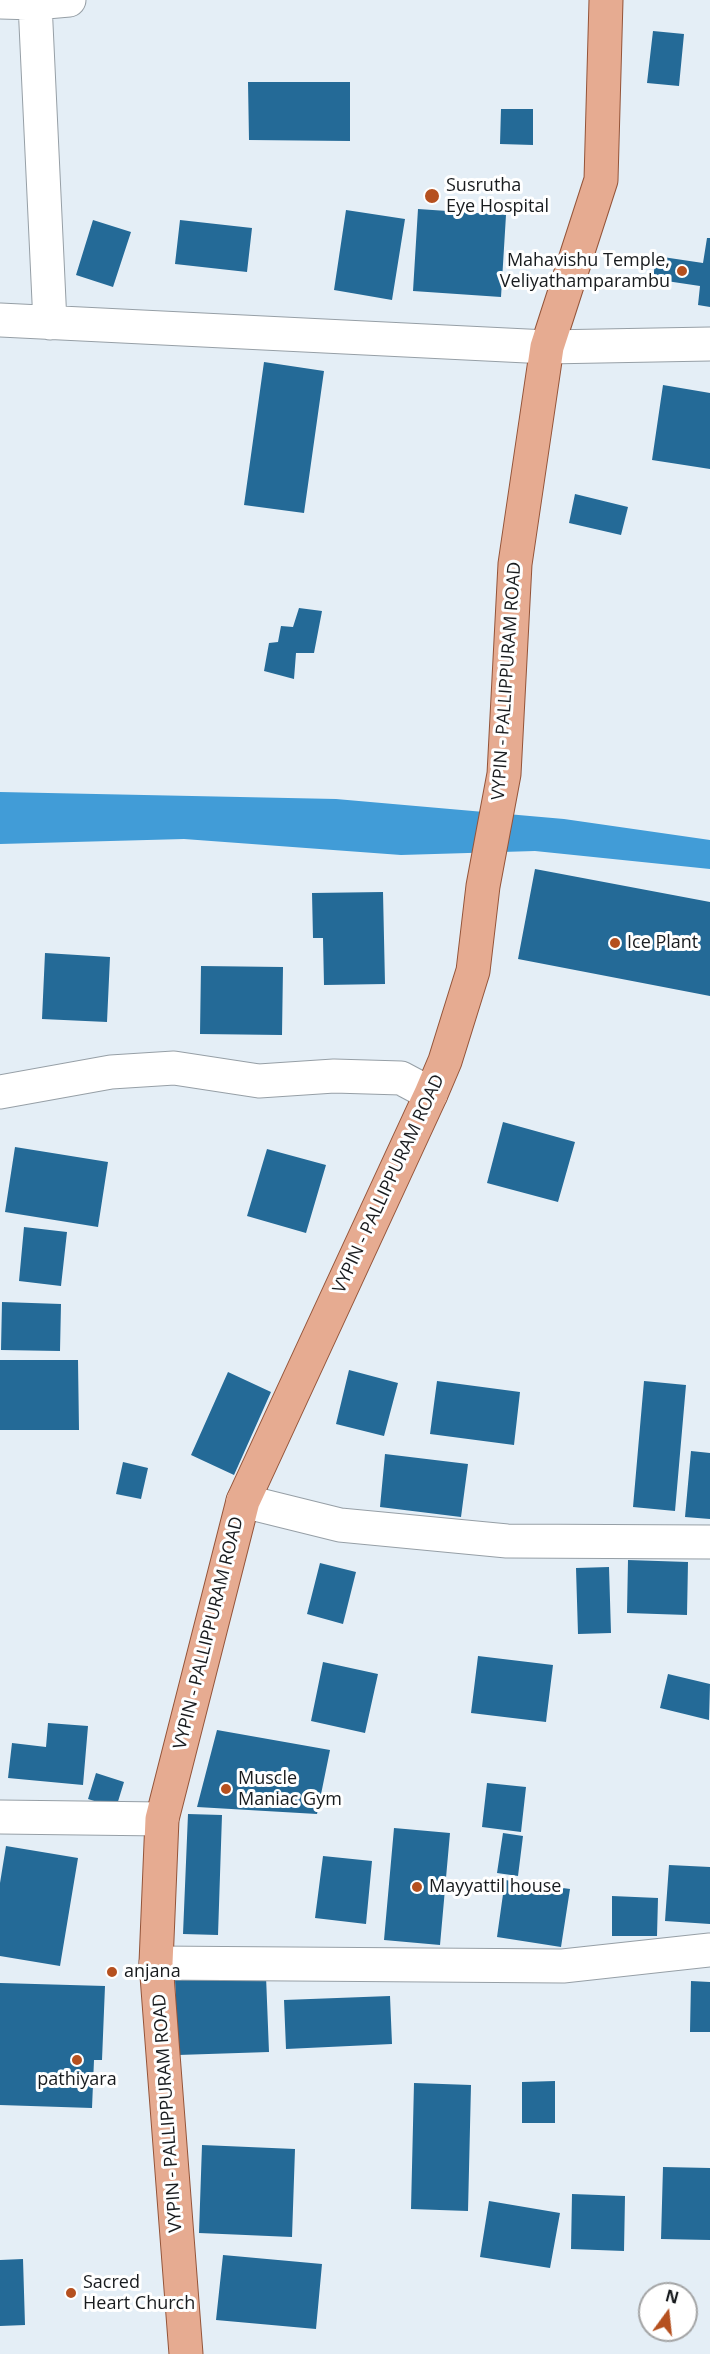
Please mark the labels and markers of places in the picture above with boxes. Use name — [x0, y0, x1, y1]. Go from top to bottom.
place label: Susrutha Eye Hospital — [446, 175, 549, 218]
marker: Susrutha Eye Hospital — [423, 187, 441, 205]
place label: Mahavishu Temple, Veliyathamparambu — [500, 250, 670, 292]
marker: Mahavishu Temple, Veliyathamparambu — [675, 264, 689, 278]
place label: Ice Plant — [627, 932, 698, 954]
marker: Ice Plant — [608, 936, 622, 950]
place label: Muscle Maniac Gym — [238, 1768, 342, 1810]
marker: Muscle Maniac Gym — [219, 1782, 233, 1796]
place label: Mayyattil house — [429, 1876, 561, 1898]
marker: Mayyattil house — [410, 1880, 424, 1894]
place label: anjana — [124, 1961, 181, 1983]
marker: anjana — [105, 1965, 119, 1979]
marker: pathiyara — [70, 2053, 84, 2067]
place label: pathiyara — [37, 2069, 117, 2091]
place label: Sacred Heart Church — [83, 2272, 195, 2314]
marker: Sacred Heart Church — [64, 2286, 78, 2300]

